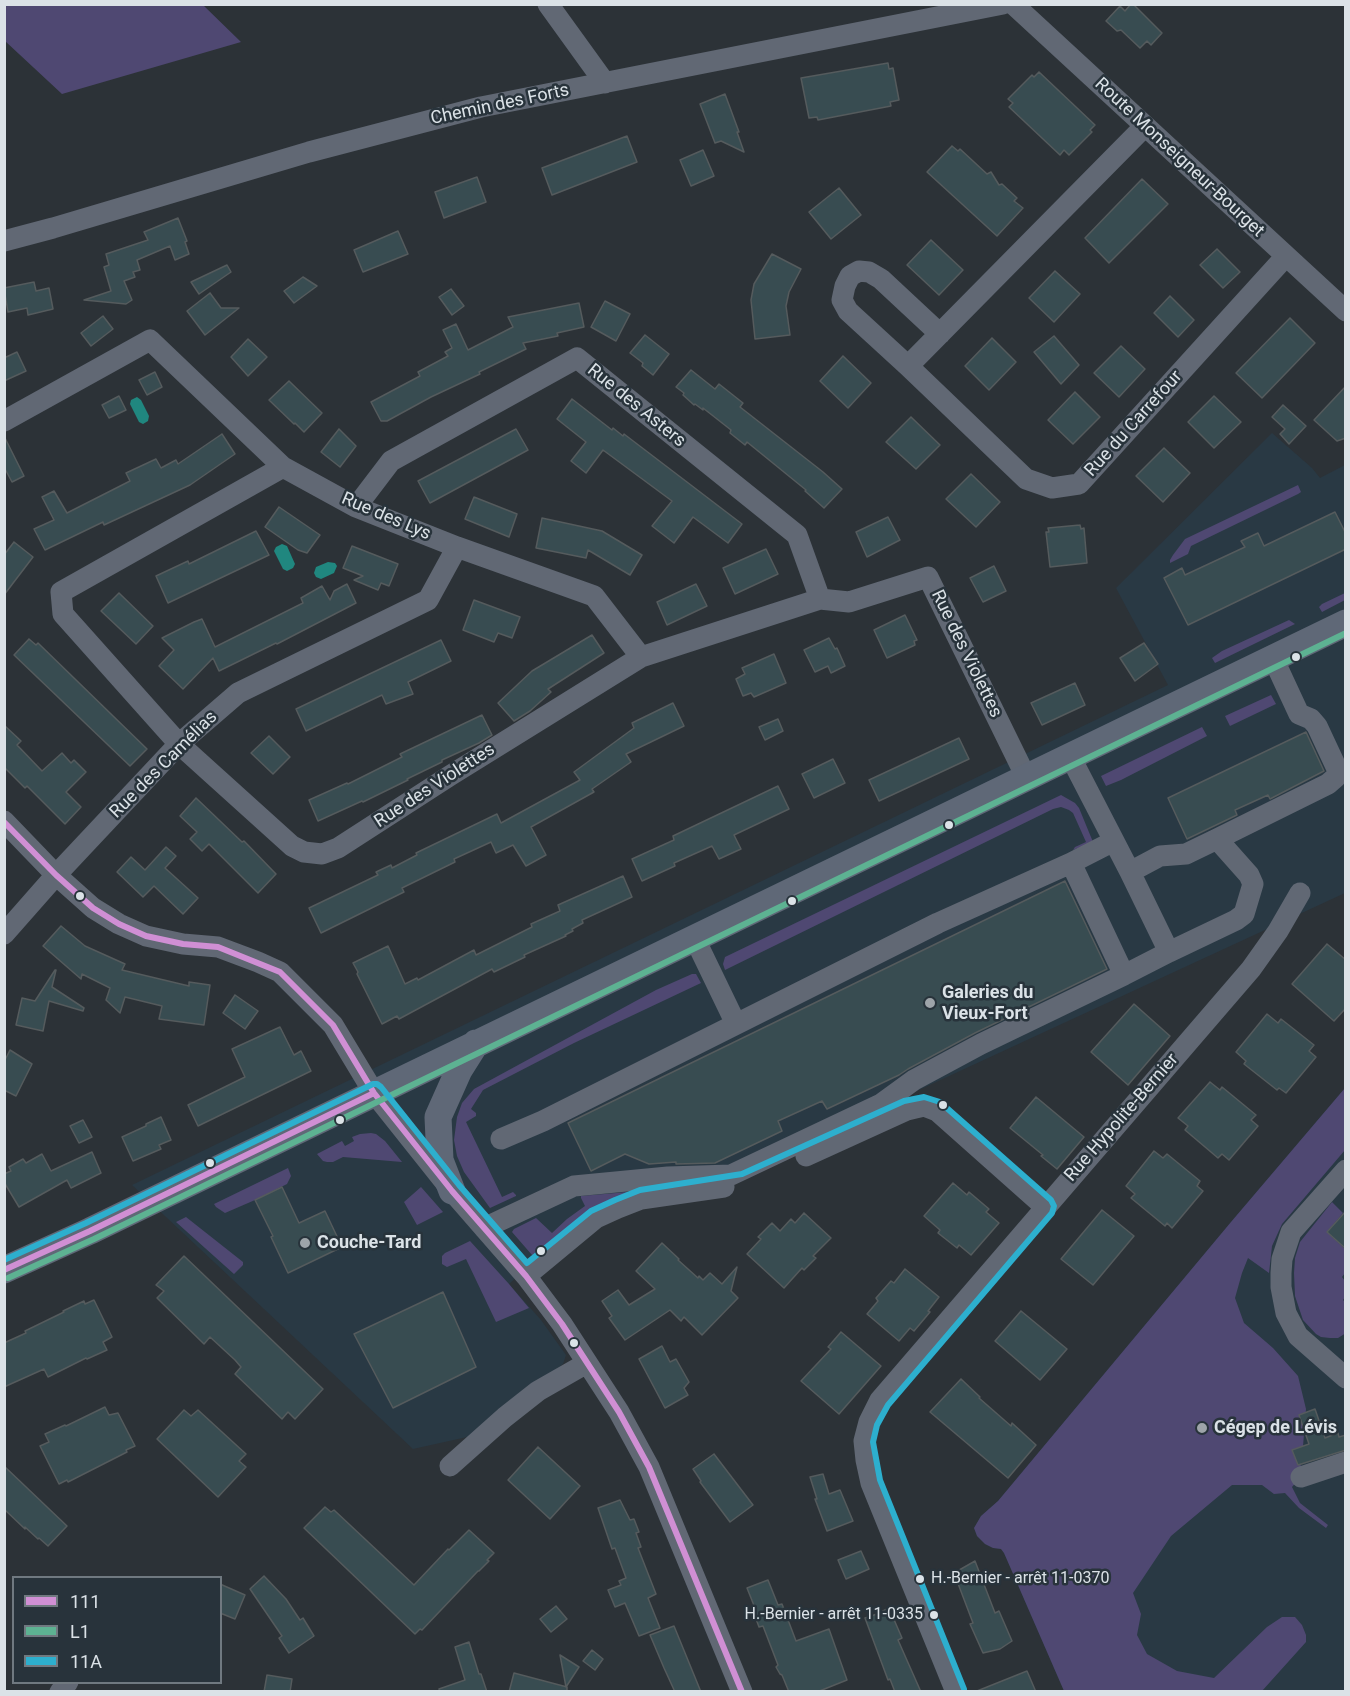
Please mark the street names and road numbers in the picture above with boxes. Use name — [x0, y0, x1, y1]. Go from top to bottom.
street label: Route Monseigneur-Bourget — [1090, 74, 1268, 242]
street label: Chemin des Forts — [429, 80, 571, 130]
street label: Rue des Asters — [582, 360, 690, 452]
street label: Rue du Carrefour — [1081, 367, 1187, 481]
street label: Rue des Lys — [338, 489, 434, 545]
street label: Rue des Violettes — [926, 587, 1006, 721]
street label: Rue des Camélias — [106, 707, 222, 823]
street label: Rue des Violettes — [371, 739, 499, 833]
street label: Rue Hypolite-Bernier — [1060, 1050, 1184, 1186]

